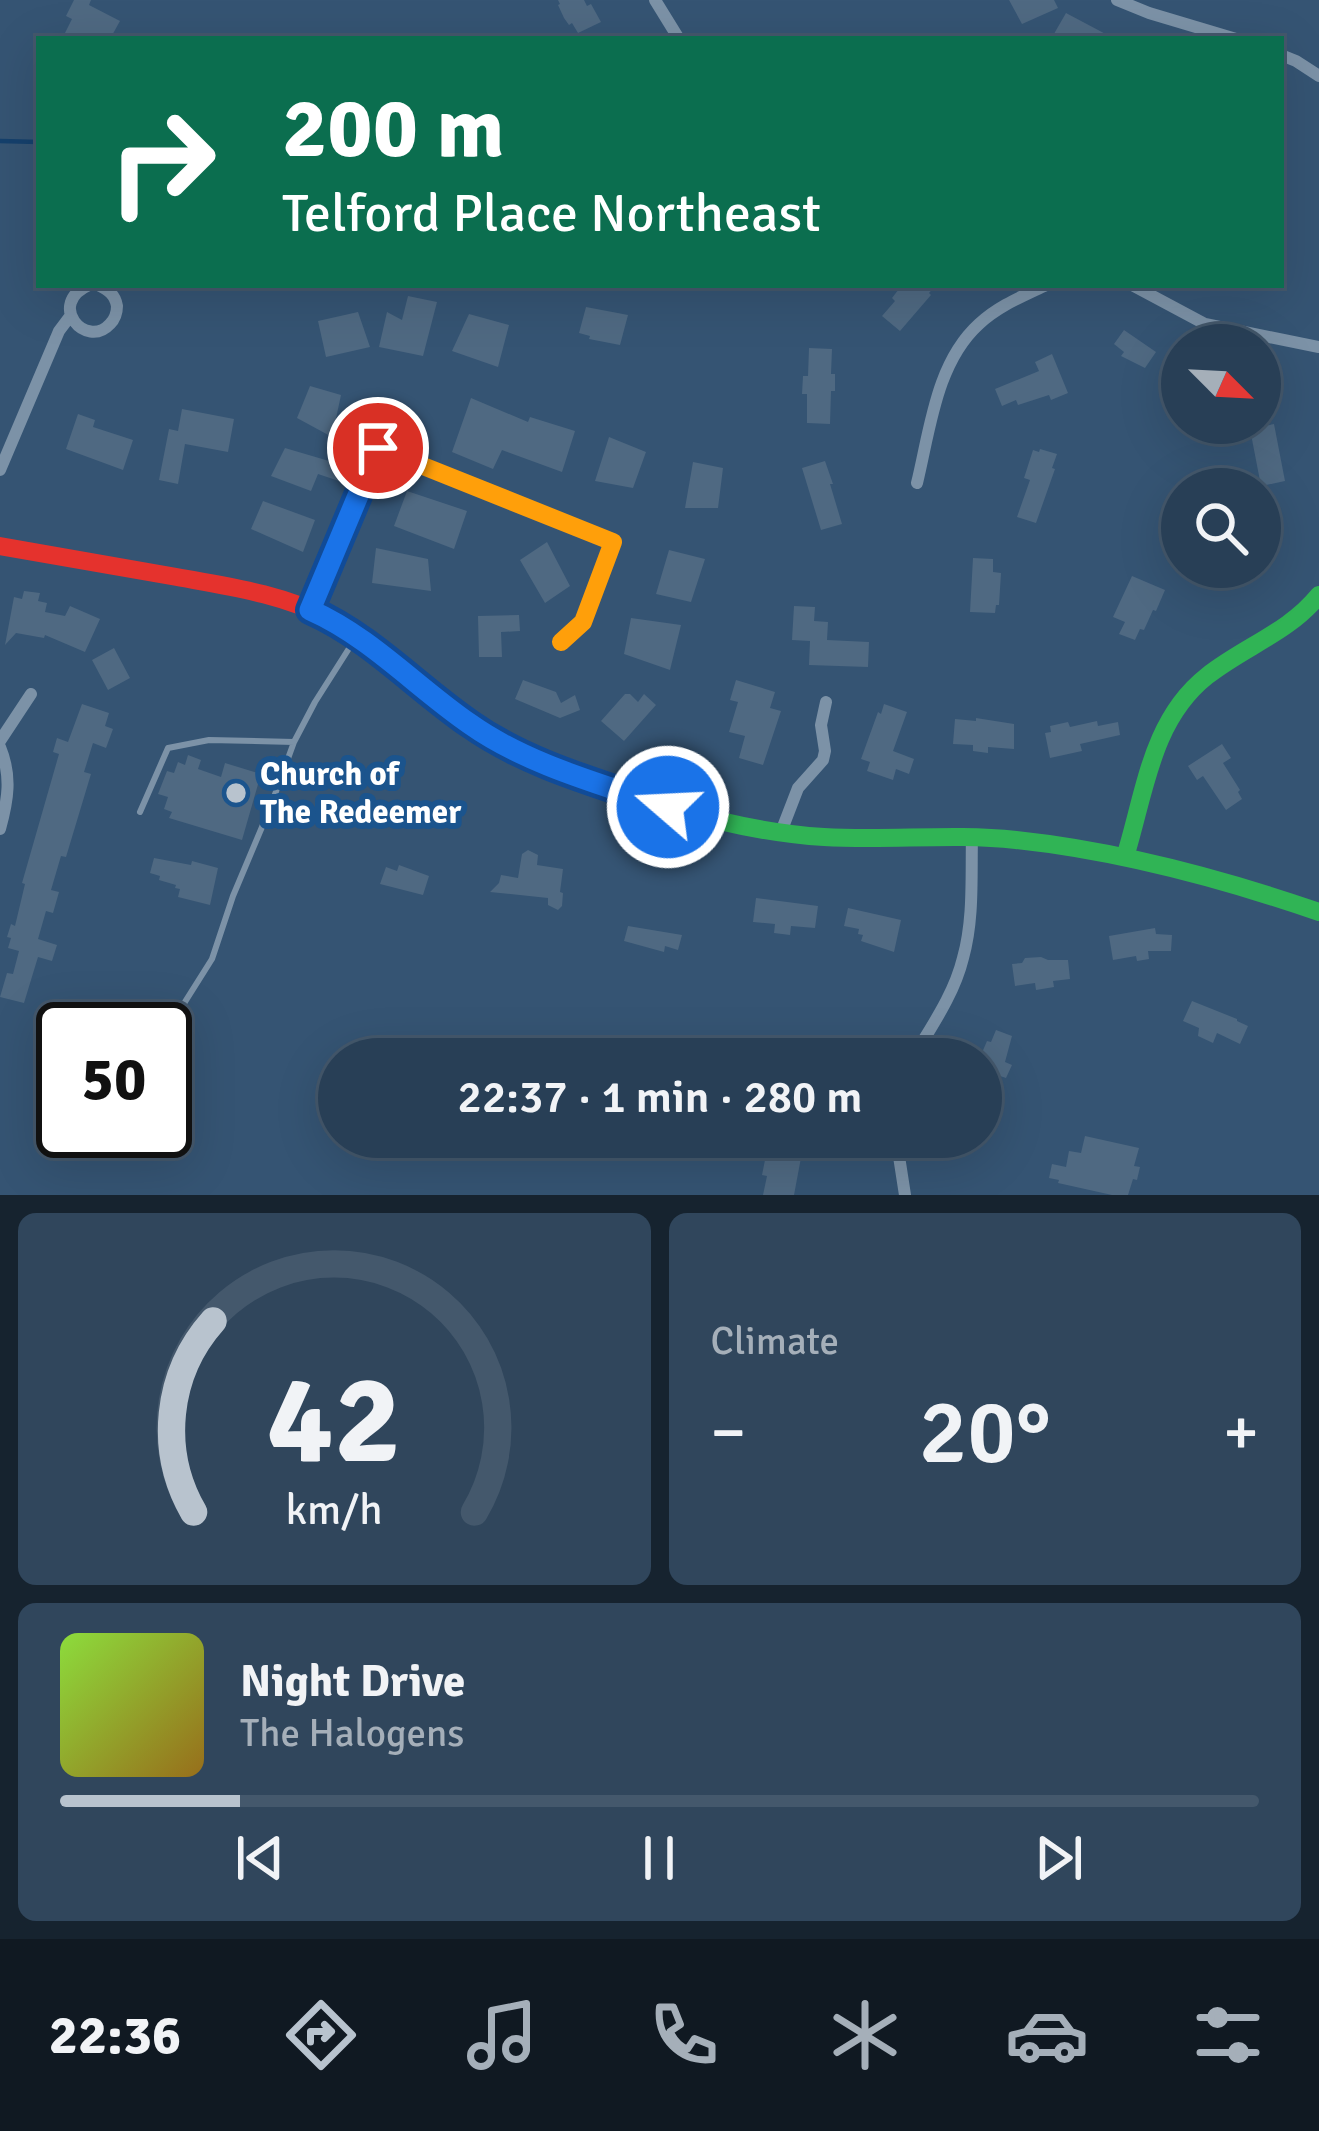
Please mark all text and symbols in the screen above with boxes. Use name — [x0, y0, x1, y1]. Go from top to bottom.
text: 200 m — [282, 77, 504, 181]
icon: right — [84, 84, 240, 240]
text: Telford Place Northeast — [282, 180, 821, 247]
north arrow — [1161, 324, 1281, 444]
map controls — [1161, 324, 1281, 588]
pin — [327, 397, 429, 499]
icon: arrive — [345, 415, 411, 481]
button: search — [1161, 468, 1281, 588]
position arrow — [605, 744, 731, 870]
place label: Church of The Redeemer — [260, 754, 462, 833]
marker: Church of The Redeemer — [223, 780, 249, 806]
speed limit sign: 50 — [36, 1002, 192, 1158]
text: 22:37 · 1 min · 280 m — [458, 1070, 862, 1125]
text: Climate — [711, 1317, 839, 1365]
text: 42 — [267, 1344, 402, 1497]
text: 20° — [919, 1377, 1051, 1488]
text: − — [711, 1392, 746, 1473]
text: + — [1223, 1392, 1259, 1473]
text: km/h — [286, 1484, 383, 1537]
text: Night Drive — [240, 1654, 465, 1709]
text: The Halogens — [240, 1709, 464, 1757]
icon: previous — [227, 1825, 293, 1891]
icon: pause — [626, 1825, 692, 1891]
icon: next — [1026, 1825, 1092, 1891]
icon: directions — [279, 1993, 363, 2077]
icon: music — [460, 1993, 544, 2077]
icon: phone — [642, 1993, 726, 2077]
icon: climate — [823, 1993, 907, 2077]
icon: car — [1005, 1993, 1089, 2077]
icon: filters — [1186, 1993, 1270, 2077]
text: 22:36 — [49, 2002, 181, 2069]

